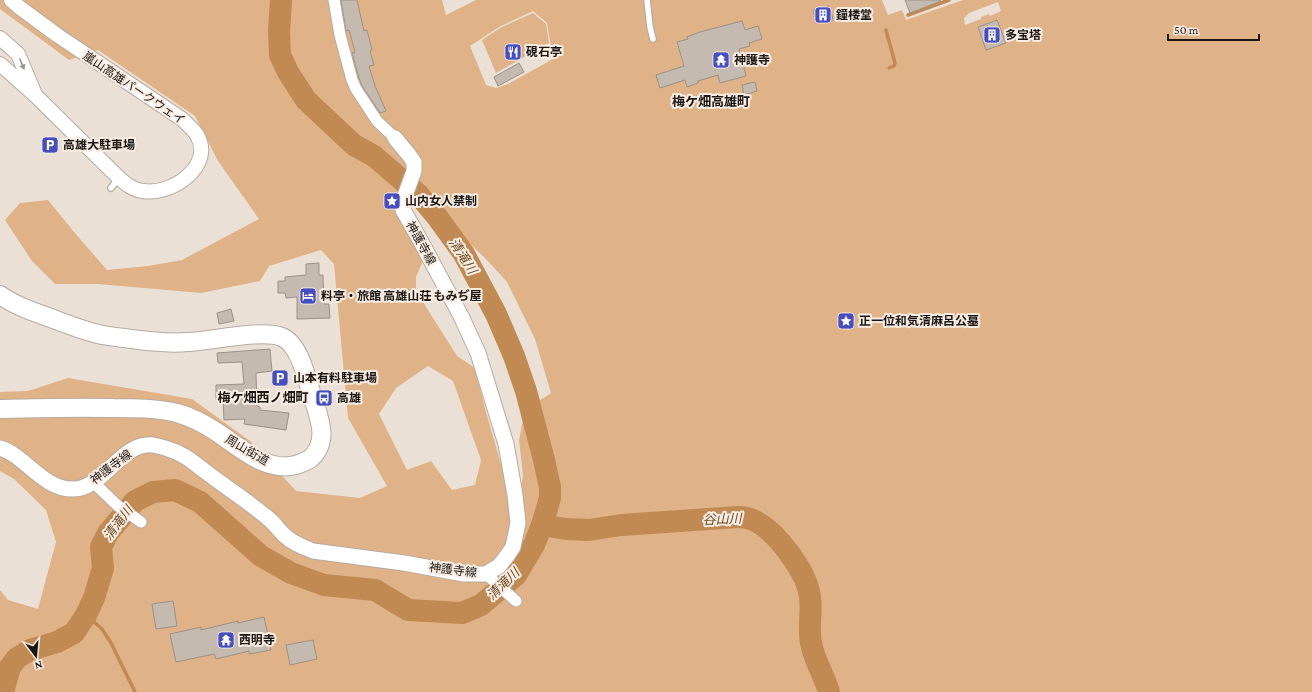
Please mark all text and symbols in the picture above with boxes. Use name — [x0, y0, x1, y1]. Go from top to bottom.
building icon: 鐘楼堂 — [813, 5, 833, 25]
place label: 鐘楼堂 — [835, 8, 872, 22]
scale bar — [1168, 16, 1259, 42]
text: 50 m — [1174, 23, 1199, 37]
building icon: 多宝塔 — [982, 25, 1002, 45]
place label: 多宝塔 — [1005, 28, 1041, 42]
restaurant icon: 硯石亭 — [503, 42, 523, 62]
place label: 硯石亭 — [525, 45, 562, 59]
street label: 嵐山高雄パークウェイ — [80, 49, 188, 127]
temple icon: 神護寺 — [711, 50, 731, 70]
place label: 神護寺 — [734, 53, 770, 67]
one-way arrow — [19, 58, 25, 69]
district label: 梅ケ畑高雄町 — [672, 94, 750, 109]
parking icon: 高雄大駐車場 — [40, 135, 60, 155]
place label: 高雄大駐車場 — [63, 138, 135, 152]
place icon: 山内女人禁制 — [382, 191, 402, 211]
place label: 山内女人禁制 — [405, 194, 477, 208]
street label: 神護寺線 — [403, 219, 439, 267]
water label: 清滝川 — [446, 236, 481, 278]
hotel icon: 料亭・旅館 高雄山荘 もみぢ屋 — [298, 286, 318, 306]
place label: 料亭・旅館 高雄山荘 もみぢ屋 — [321, 289, 482, 303]
place icon: 正一位和気清麻呂公墓 — [836, 311, 856, 331]
place label: 正一位和気清麻呂公墓 — [859, 314, 979, 328]
parking icon: 山本有料駐車場 — [270, 368, 290, 388]
place label: 山本有料駐車場 — [293, 371, 377, 385]
bus stop icon: 高雄 — [314, 388, 334, 408]
district label: 梅ケ畑西ノ畑町 — [217, 390, 309, 405]
place label: 高雄 — [337, 391, 361, 405]
street label: 周山街道 — [223, 432, 271, 468]
street label: 神護寺線 — [88, 447, 134, 487]
water label: 清滝川 — [100, 501, 137, 543]
water label: 谷山川 — [702, 511, 744, 527]
street label: 神護寺線 — [428, 560, 478, 580]
water label: 清滝川 — [484, 564, 524, 603]
temple icon: 西明寺 — [216, 630, 236, 650]
place label: 西明寺 — [239, 633, 275, 647]
north arrow — [16, 636, 56, 676]
text: N — [33, 659, 44, 673]

